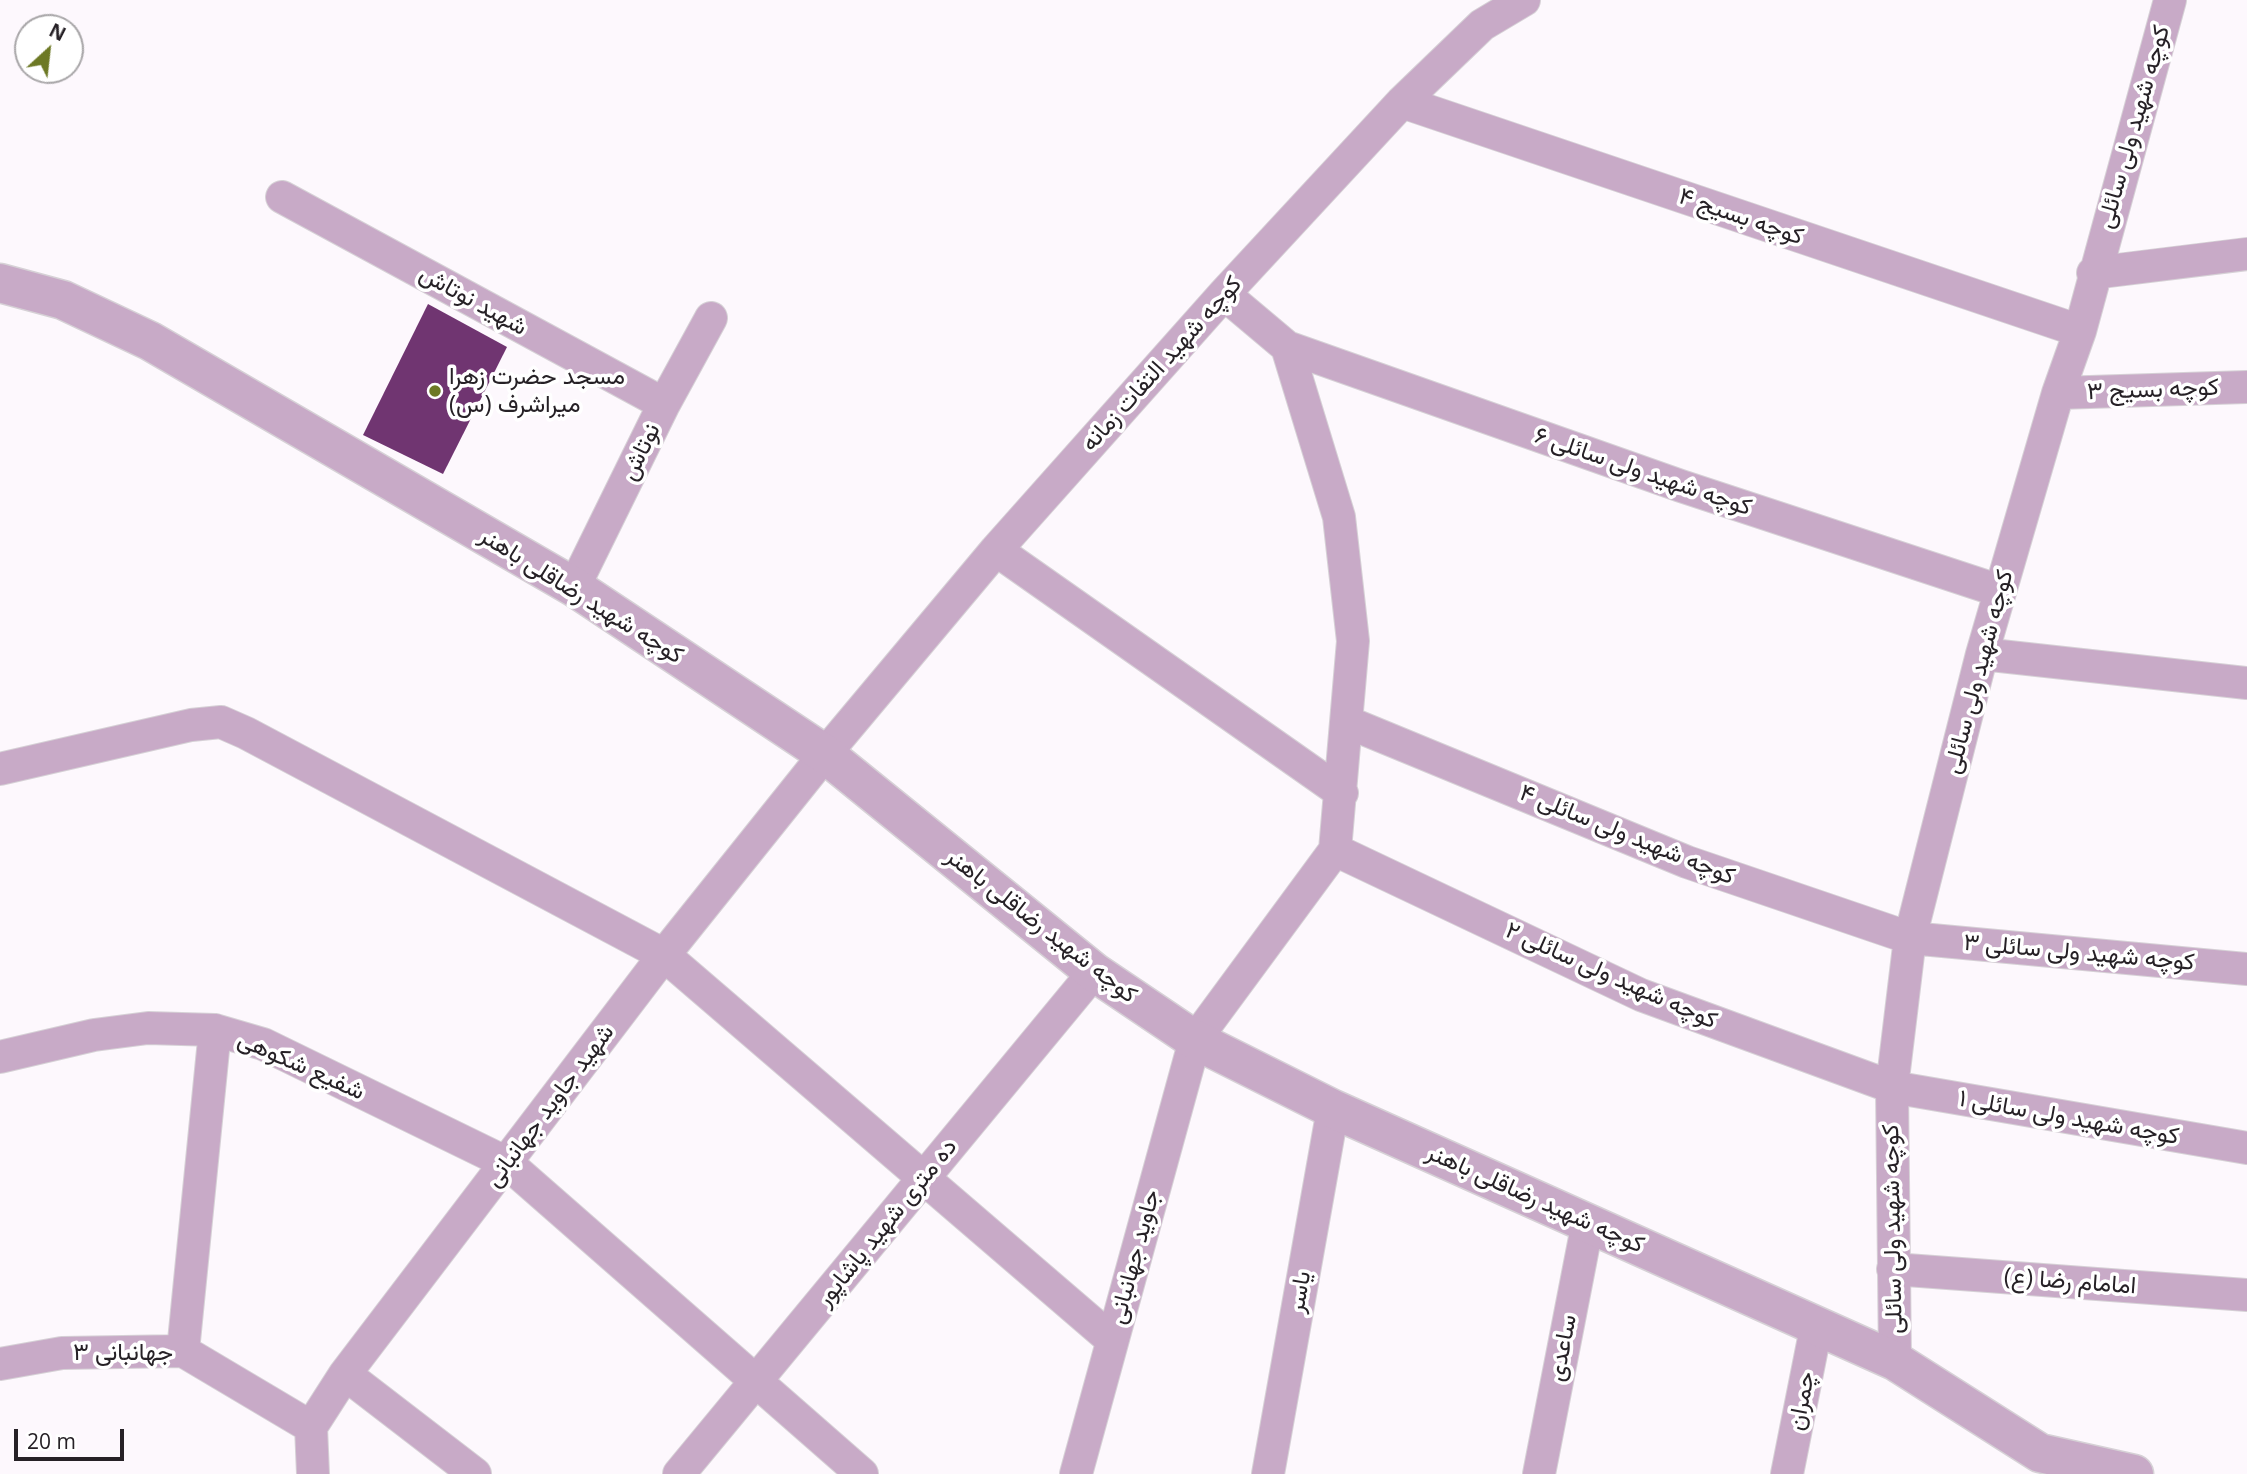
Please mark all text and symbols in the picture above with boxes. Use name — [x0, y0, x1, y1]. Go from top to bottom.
north arrow — [14, 14, 84, 84]
text: N — [45, 17, 70, 47]
street label: کوچه شهید ولی سائلی — [2091, 22, 2177, 232]
street label: کوچه بسیج ۴ — [1675, 182, 1807, 252]
street label: شهید نوتاش — [414, 260, 532, 342]
street label: کوچه شهید التفات زمانه — [1076, 270, 1248, 458]
place label: مسجد حضرت زهرا (س) میراشرف — [449, 363, 625, 419]
street label: کوچه بسیج ۳ — [2087, 373, 2219, 407]
marker: مسجد حضرت زهرا (س) میراشرف — [427, 383, 443, 399]
street label: نوتاش — [615, 419, 667, 485]
street label: کوچه شهید ولی سائلی ۶ — [1531, 421, 1755, 523]
street label: کوچه شهید رضاقلی باهنر — [474, 521, 688, 671]
street label: کوچه شهید ولی سائلی — [1938, 567, 2020, 777]
street label: کوچه شهید ولی سائلی ۴ — [1515, 779, 1739, 891]
street label: کوچه شهید رضاقلی باهنر — [939, 842, 1143, 1010]
street label: کوچه شهید ولی سائلی ۲ — [1501, 916, 1721, 1036]
street label: کوچه شهید ولی سائلی ۳ — [1962, 929, 2196, 977]
street label: شهید جاوید جهانبانی — [479, 1019, 621, 1193]
street label: شفیع شکوهی — [233, 1025, 369, 1107]
street label: کوچه شهید ولی سائلی ۱ — [1957, 1084, 2181, 1152]
street label: کوچه شهید ولی سائلی — [1877, 1124, 1909, 1334]
street label: ده متری شهید پاشاپور — [810, 1133, 964, 1313]
street label: کوچه شهید رضاقلی باهنر — [1422, 1138, 1648, 1260]
street label: جاوید جهانبانی — [1103, 1187, 1167, 1327]
street label: امامام رضا (ع) — [2003, 1263, 2137, 1301]
street label: یاسر — [1282, 1269, 1318, 1315]
street label: ساعدی — [1542, 1312, 1584, 1384]
street label: جهانبانی ۳ — [73, 1339, 173, 1367]
street label: چمران — [1782, 1369, 1822, 1433]
scale bar — [18, 1414, 128, 1458]
text: 20 m — [27, 1427, 76, 1455]

